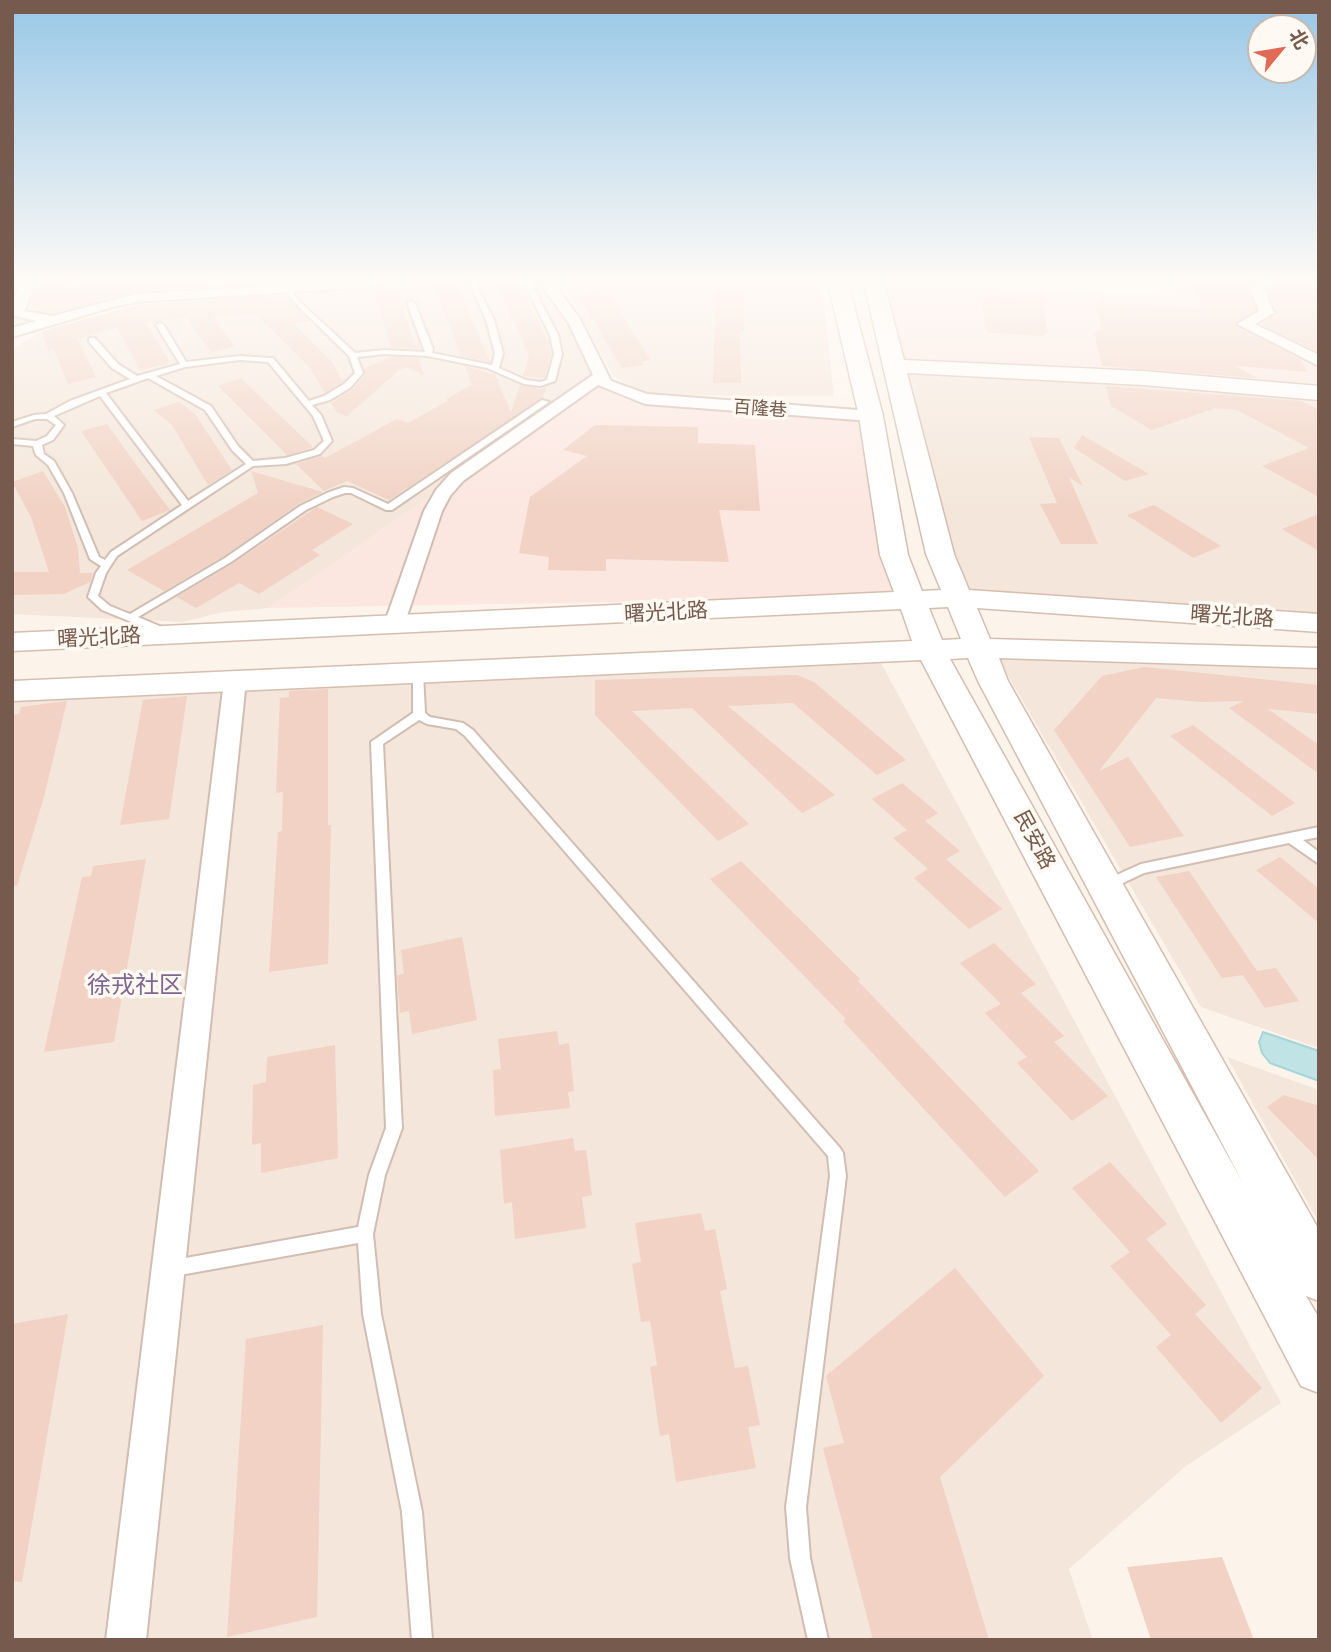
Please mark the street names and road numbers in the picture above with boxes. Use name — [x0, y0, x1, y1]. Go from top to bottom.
street label: 百隆巷 — [732, 396, 788, 422]
street label: 曙光北路 — [623, 598, 709, 628]
street label: 曙光北路 — [1189, 602, 1275, 632]
street label: 曙光北路 — [56, 623, 142, 653]
street label: 民安路 — [1008, 806, 1060, 874]

